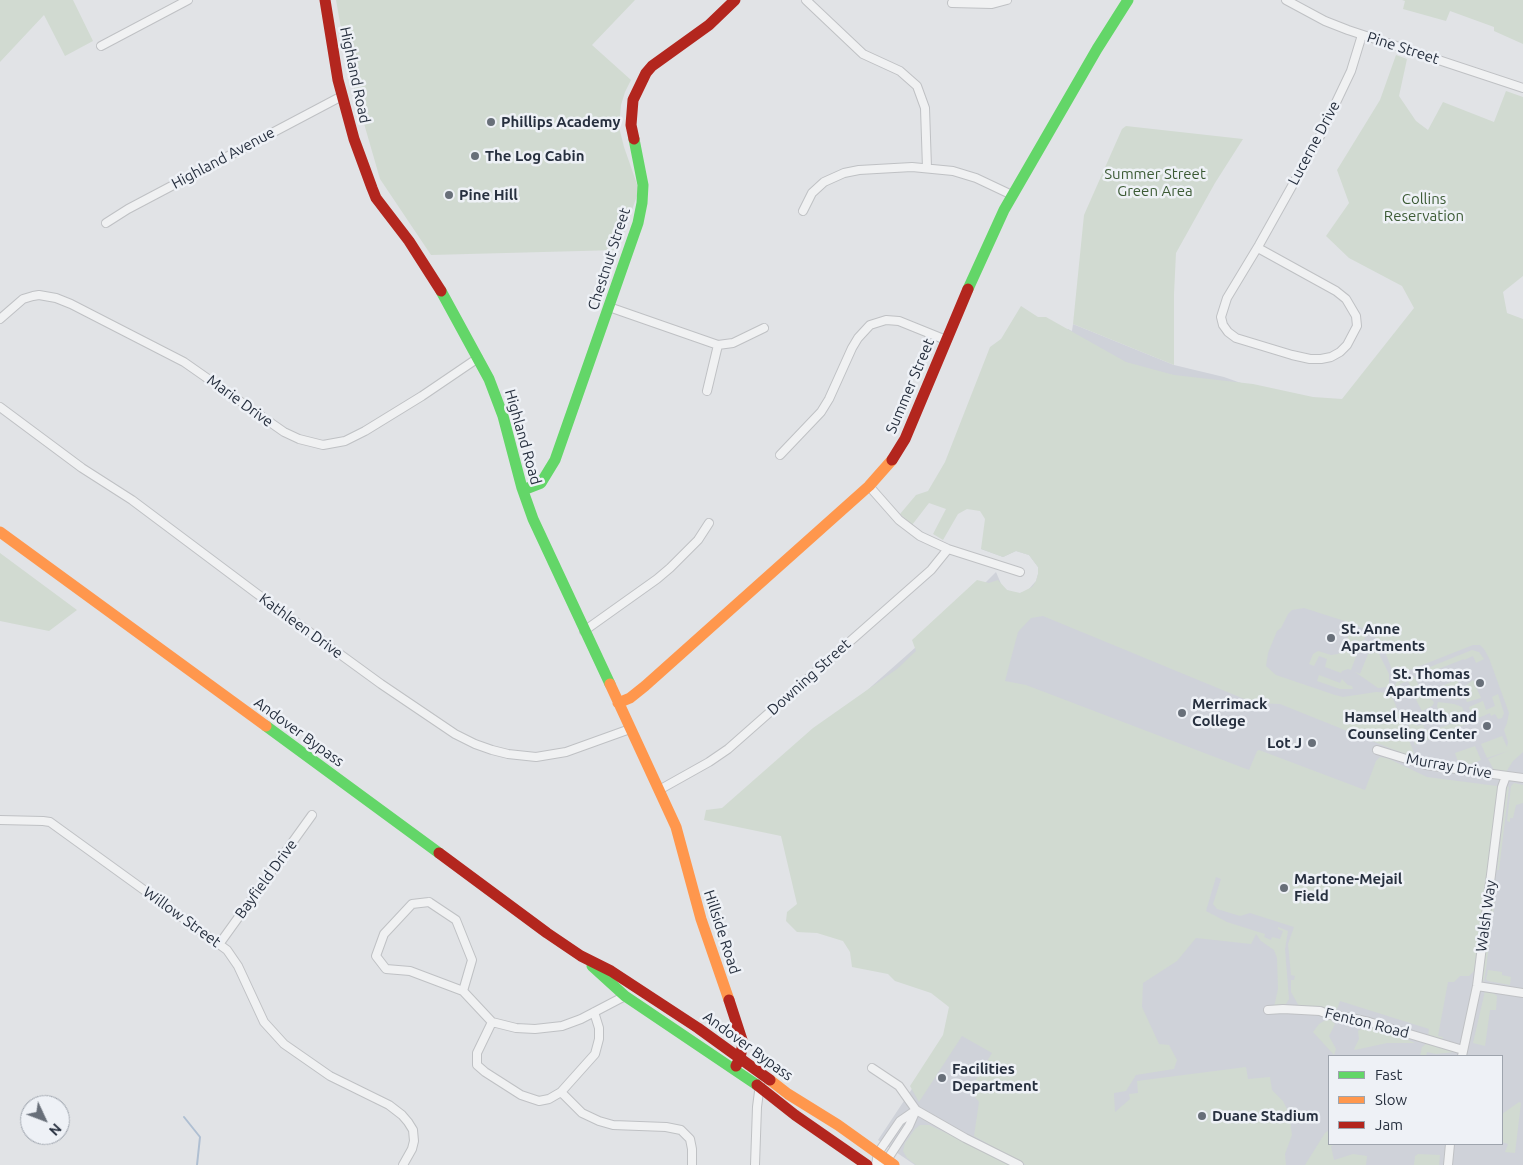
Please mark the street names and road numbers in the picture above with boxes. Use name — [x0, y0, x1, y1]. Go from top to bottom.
street label: Highland Road — [336, 25, 374, 125]
street label: Pine Street — [1365, 28, 1441, 68]
street label: Lucerne Drive — [1284, 98, 1344, 188]
street label: Highland Avenue — [168, 123, 278, 193]
street label: Chestnut Street — [584, 205, 634, 313]
street label: Summer Street — [882, 336, 938, 436]
street label: Marie Drive — [203, 371, 277, 431]
street label: Highland Road — [501, 387, 545, 487]
street label: Kathleen Drive — [256, 590, 346, 662]
street label: Downing Street — [764, 635, 854, 719]
street label: Andover Bypass — [251, 693, 347, 771]
street label: Murray Drive — [1405, 750, 1493, 782]
street label: Bayfield Drive — [231, 836, 301, 922]
street label: Walsh Way — [1472, 879, 1500, 953]
street label: Willow Street — [140, 883, 224, 951]
street label: Hillside Road — [700, 888, 744, 976]
street label: Fenton Road — [1323, 1004, 1411, 1042]
street label: Andover Bypass — [700, 1007, 796, 1085]

